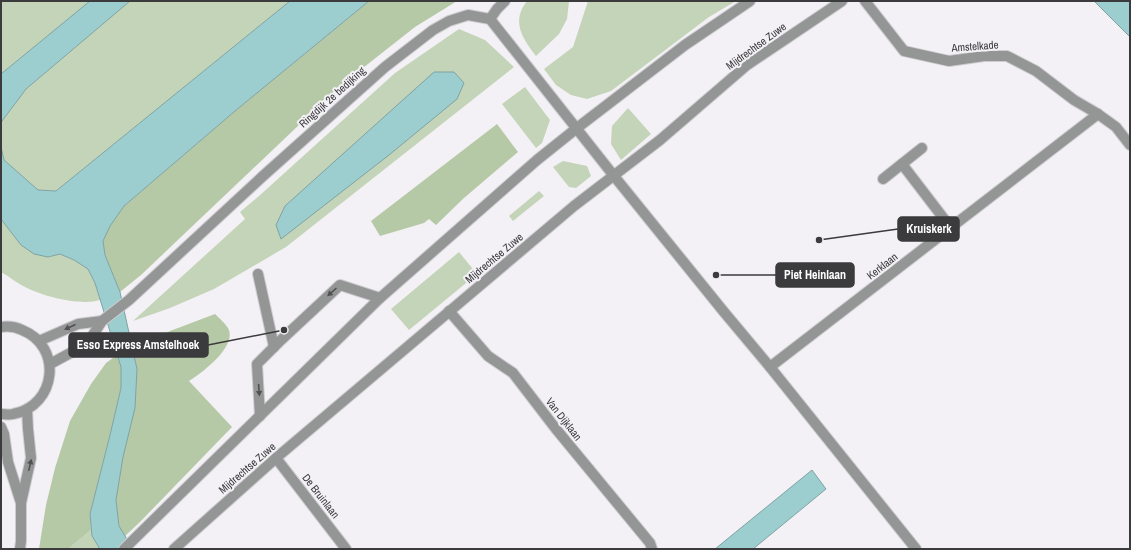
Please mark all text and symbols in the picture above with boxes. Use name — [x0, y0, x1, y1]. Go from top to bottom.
street label: Mijdrechtse Zuwe — [723, 19, 789, 73]
street label: Amstelkade — [950, 37, 999, 55]
street label: Ringdijk 2e bedijking — [296, 63, 368, 131]
callout: Kruiskerk — [898, 217, 959, 241]
text: Kruiskerk — [906, 221, 952, 237]
street label: Mijdrechtse Zuwe — [462, 230, 526, 286]
street label: Kerklaan — [864, 250, 900, 282]
callout: Piet Heinlaan — [776, 263, 854, 287]
text: Piet Heinlaan — [784, 267, 846, 283]
one-way arrow — [327, 287, 337, 297]
one-way arrow — [63, 325, 75, 331]
callout: Esso Express Amstelhoek — [69, 333, 208, 357]
text: Esso Express Amstelhoek — [77, 337, 200, 353]
one-way arrow — [255, 384, 262, 396]
street label: Van Dijklaan — [543, 395, 585, 443]
street label: Mijdrechtse Zuwe — [216, 439, 278, 497]
one-way arrow — [27, 459, 33, 471]
street label: De Bruinlaan — [299, 471, 343, 521]

